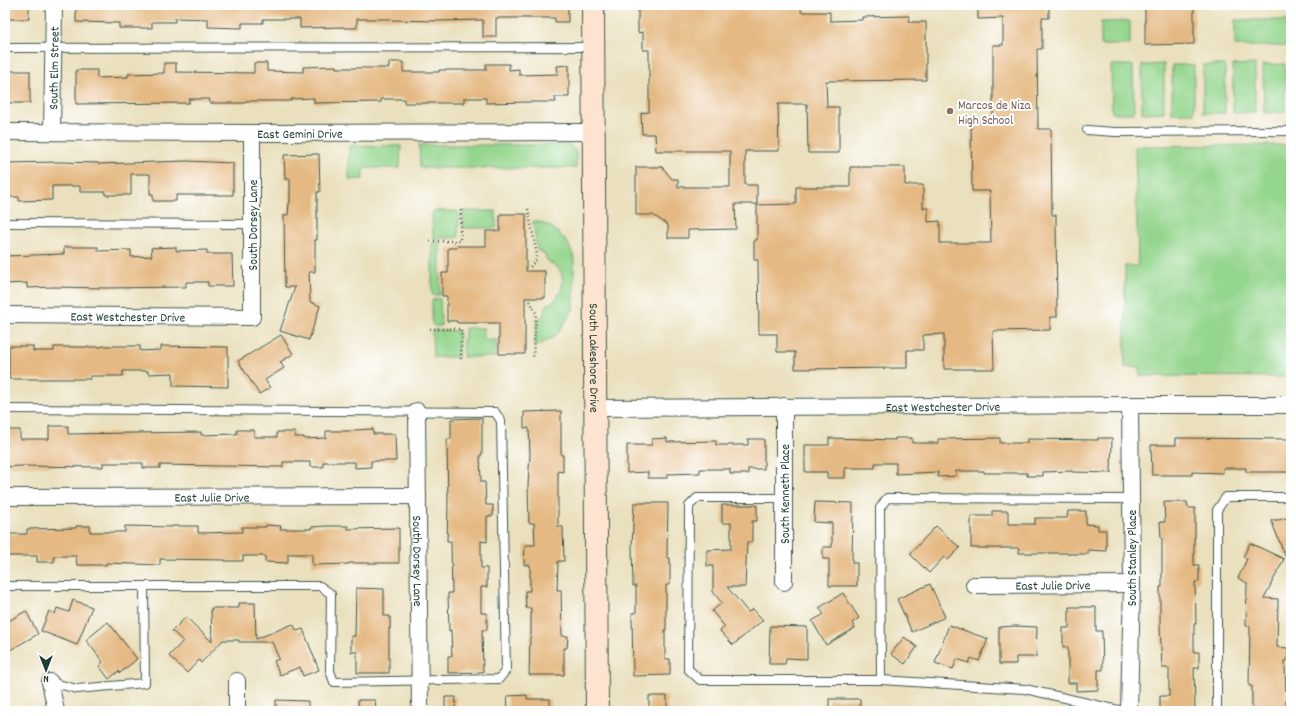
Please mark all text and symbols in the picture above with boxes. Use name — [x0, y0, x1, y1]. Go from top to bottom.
street label: South Elm Street — [45, 26, 66, 110]
place label: Marcos de Niza High School — [958, 97, 1032, 131]
marker: Marcos de Niza High School — [945, 106, 955, 116]
street label: East Gemini Drive — [257, 126, 343, 145]
street label: South Dorsey Lane — [245, 179, 264, 270]
street label: South Lakeshore Drive — [583, 303, 602, 413]
street label: East Westchester Drive — [71, 309, 186, 328]
street label: East Westchester Drive — [886, 399, 1001, 418]
street label: South Kenneth Place — [777, 444, 796, 544]
street label: East Julie Drive — [175, 489, 250, 509]
street label: South Stanley Place — [1124, 509, 1143, 606]
street label: South Dorsey Lane — [406, 515, 426, 607]
street label: East Julie Drive — [1015, 577, 1091, 597]
north arrow — [26, 650, 66, 690]
text: N — [43, 670, 49, 686]

